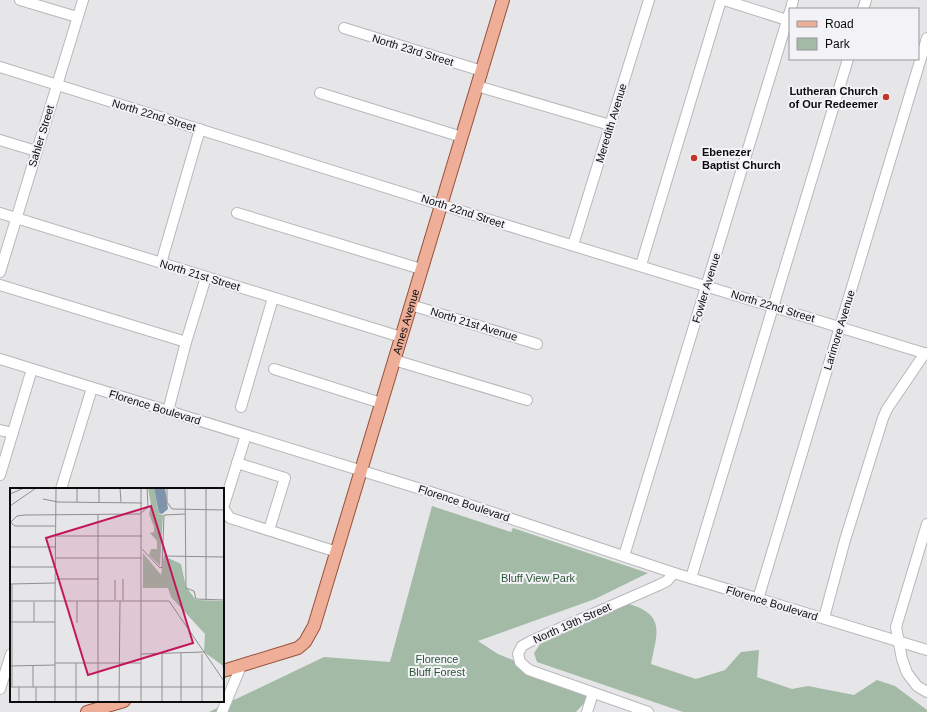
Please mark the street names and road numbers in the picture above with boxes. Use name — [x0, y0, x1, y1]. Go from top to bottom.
street label: North 23rd Street — [371, 32, 455, 68]
street label: Meredith Avenue — [593, 82, 629, 164]
street label: North 22nd Street — [111, 97, 197, 133]
street label: Sahler Street — [26, 104, 56, 168]
street label: North 22nd Street — [420, 192, 506, 230]
street label: Fowler Avenue — [690, 252, 722, 324]
street label: North 21st Street — [158, 257, 242, 293]
street label: Ames Avenue — [390, 287, 421, 356]
street label: North 22nd Street — [730, 288, 816, 324]
street label: Larimore Avenue — [821, 289, 857, 371]
street label: North 21st Avenue — [429, 305, 519, 343]
street label: Florence Boulevard — [108, 387, 202, 427]
street label: Florence Boulevard — [417, 483, 511, 523]
street label: Florence Boulevard — [725, 583, 819, 623]
street label: North 19th Street — [531, 600, 613, 646]

